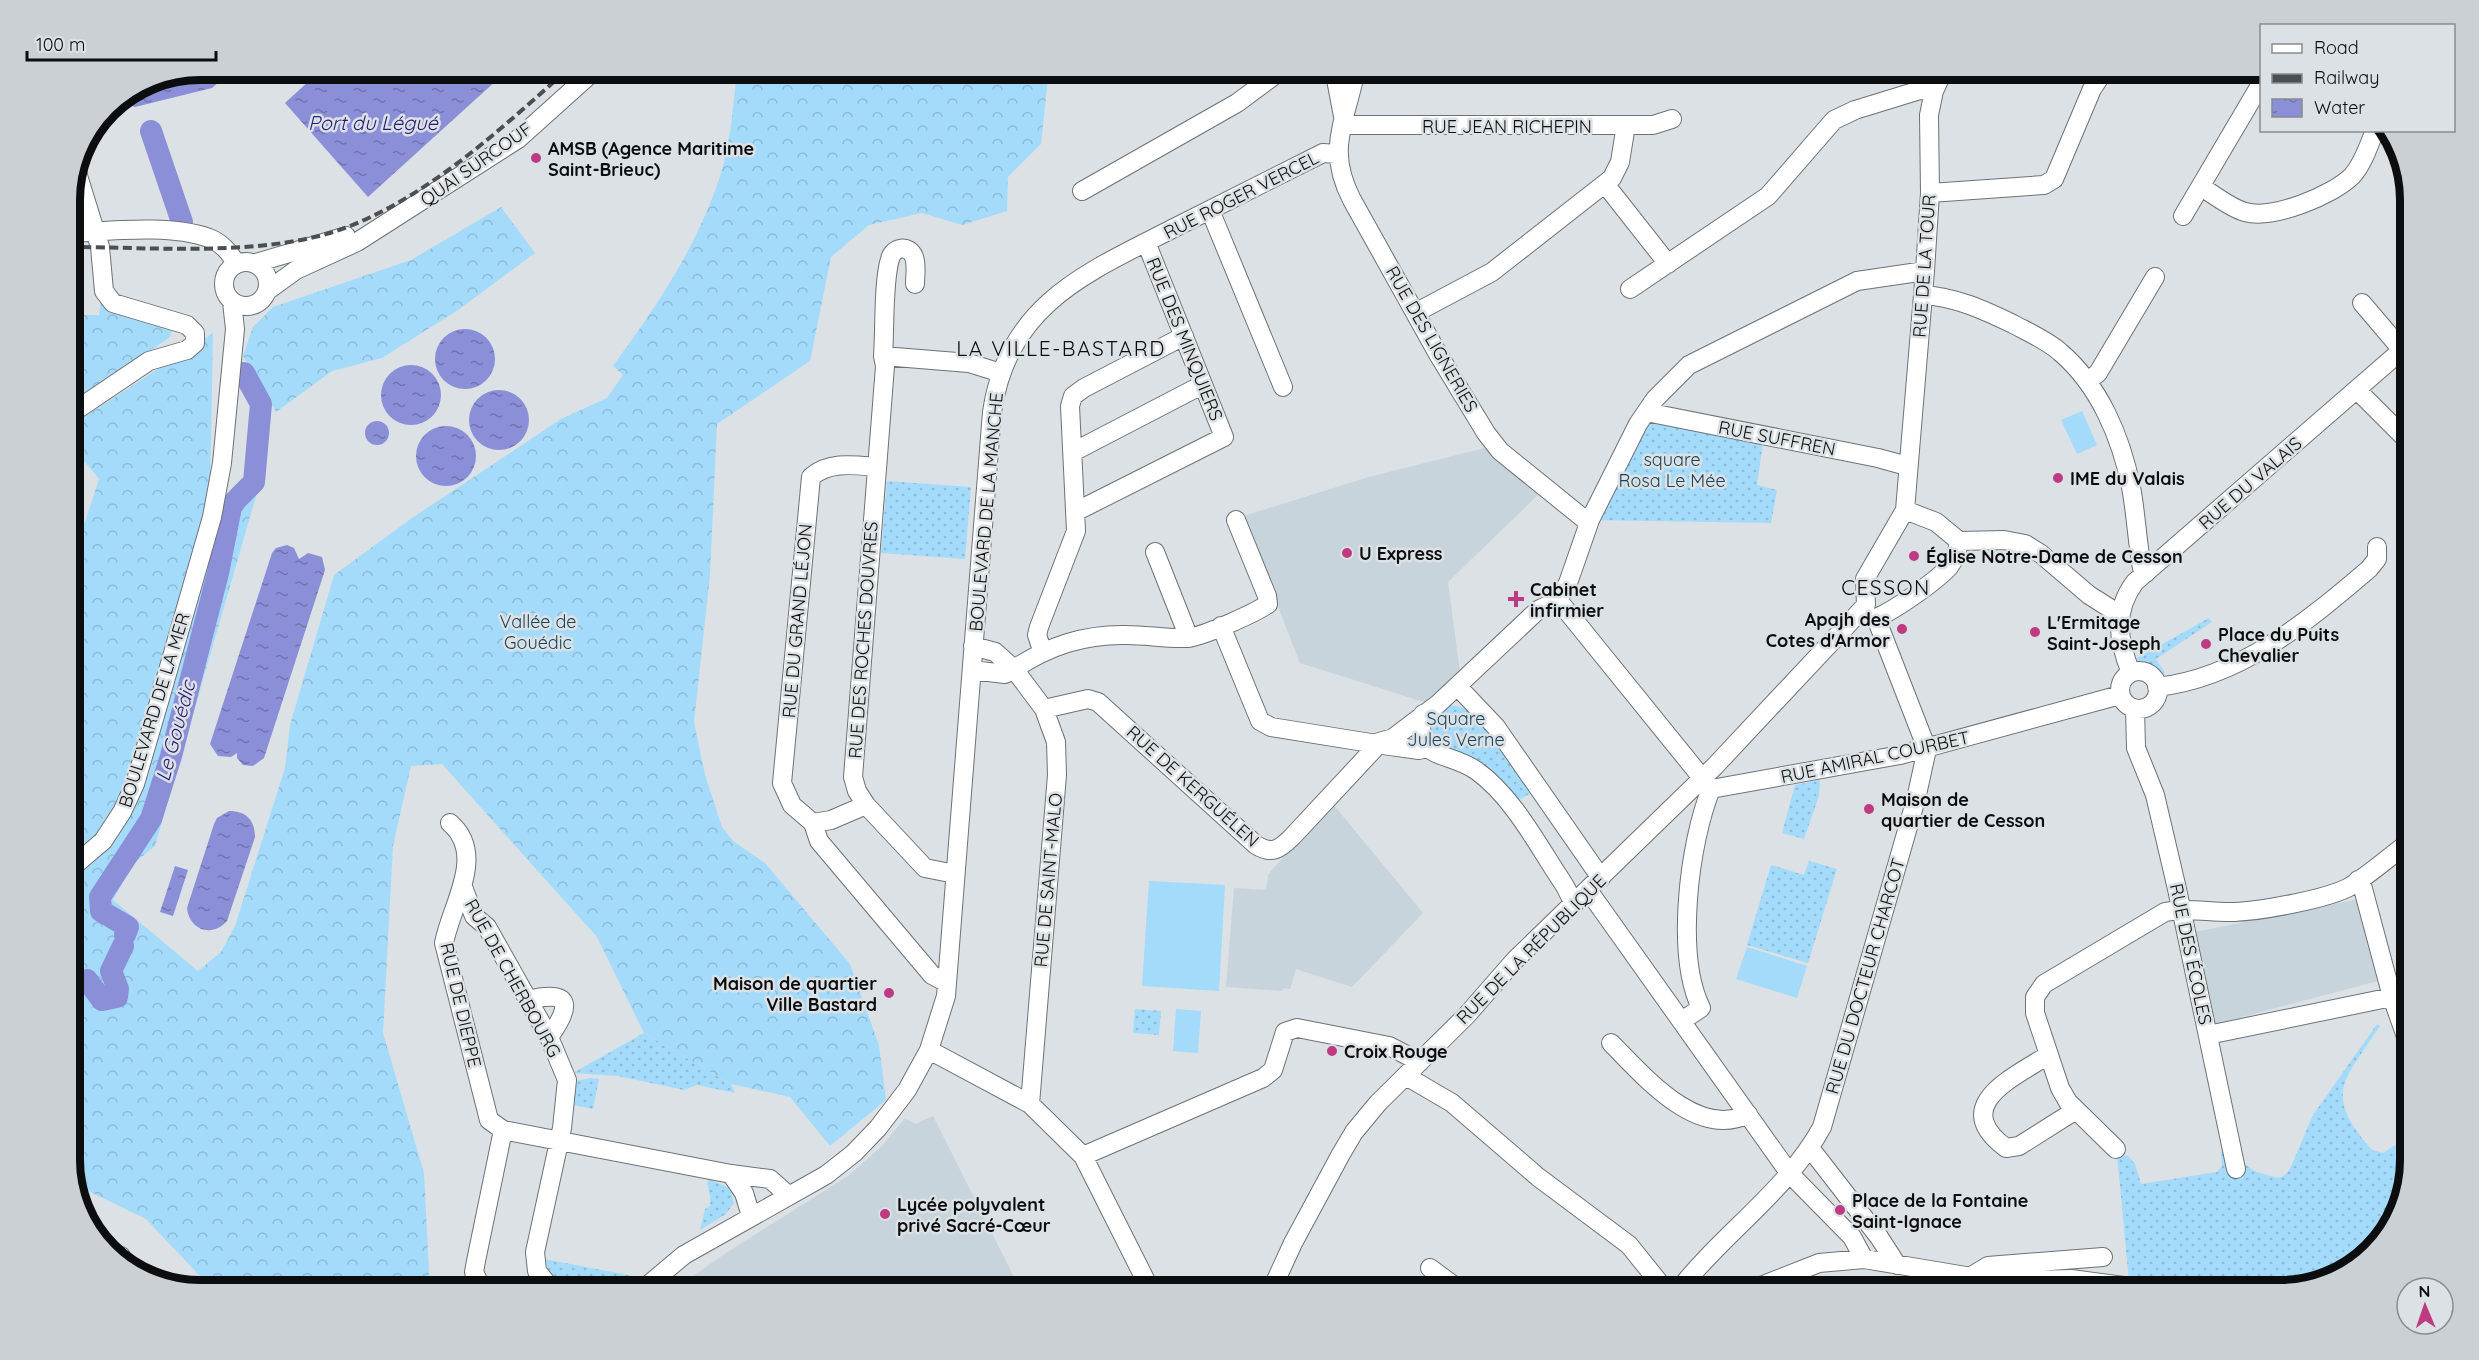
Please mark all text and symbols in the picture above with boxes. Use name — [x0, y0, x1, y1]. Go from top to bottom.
scale bar — [27, 24, 216, 62]
legend — [2260, 24, 2455, 132]
text: 100 m — [36, 33, 85, 56]
text: Road — [2314, 36, 2359, 59]
text: Railway — [2314, 66, 2380, 89]
text: Water — [2314, 96, 2365, 119]
water label: Port du Légué — [308, 110, 439, 135]
street label: RUE JEAN RICHEPIN — [1422, 115, 1592, 138]
street label: QUAI SURCOUF — [416, 117, 536, 211]
place label: AMSB (Agence Maritime Saint-Brieuc) — [548, 137, 754, 181]
street label: RUE ROGER VERCEL — [1160, 146, 1323, 244]
marker: AMSB (Agence Maritime Saint-Brieuc) — [529, 151, 543, 165]
street label: RUE DE LA TOUR — [1908, 194, 1940, 338]
street label: RUE DES MINQUIERS — [1142, 254, 1228, 424]
street label: RUE DES LIGNERIES — [1381, 262, 1483, 416]
district label: LA VILLE-BASTARD — [956, 335, 1166, 361]
street label: BOULEVARD DE LA MANCHE — [964, 392, 1008, 632]
street label: RUE SUFFREN — [1717, 415, 1837, 461]
street label: RUE DU VALAIS — [2194, 432, 2306, 534]
park label: square Rosa Le Mée — [1618, 448, 1726, 492]
place label: IME du Valais — [2070, 467, 2185, 490]
marker: IME du Valais — [2051, 471, 2065, 485]
street label: RUE DES ROCHES DOUVRES — [843, 521, 883, 759]
street label: RUE DU GRAND LÉJON — [777, 523, 817, 719]
place label: U Express — [1359, 542, 1443, 565]
place label: Église Notre-Dame de Cesson — [1926, 545, 2183, 568]
marker: U Express — [1340, 546, 1354, 560]
marker: Église Notre-Dame de Cesson — [1907, 549, 1921, 563]
district label: CESSON — [1841, 574, 1931, 600]
place label: Cabinet infirmier — [1530, 578, 1604, 622]
marker: Cabinet infirmier — [1507, 590, 1525, 608]
place label: Apajh des Cotes d'Armor — [1766, 608, 1890, 652]
street label: BOULEVARD DE LA MER — [113, 610, 195, 810]
park label: Vallée de Gouédic — [499, 610, 577, 654]
place label: L'Ermitage Saint-Joseph — [2047, 611, 2161, 655]
marker: Apajh des Cotes d'Armor — [1895, 622, 1909, 636]
place label: Place du Puits Chevalier — [2218, 623, 2340, 667]
marker: L'Ermitage Saint-Joseph — [2028, 625, 2042, 639]
marker: Place du Puits Chevalier — [2199, 637, 2213, 651]
water label: Le Gouédic — [150, 677, 201, 784]
park label: Square Jules Verne — [1407, 707, 1505, 751]
street label: RUE DE KERGUÉLEN — [1122, 720, 1264, 852]
street label: RUE AMIRAL COURBET — [1779, 726, 1972, 788]
place label: Maison de quartier de Cesson — [1881, 788, 2045, 832]
street label: RUE DE SAINT-MALO — [1029, 792, 1067, 968]
marker: Maison de quartier de Cesson — [1862, 802, 1876, 816]
street label: RUE DU DOCTEUR CHARCOT — [1820, 855, 1910, 1097]
street label: RUE DE LA RÉPUBLIQUE — [1451, 869, 1611, 1029]
street label: RUE DES ÉCOLES — [2165, 881, 2217, 1027]
street label: RUE DE CHERBOURG — [460, 895, 566, 1061]
street label: RUE DE DIEPPE — [435, 940, 487, 1070]
place label: Maison de quartier Ville Bastard — [713, 972, 877, 1016]
marker: Maison de quartier Ville Bastard — [882, 986, 896, 1000]
place label: Croix Rouge — [1344, 1040, 1448, 1063]
marker: Croix Rouge — [1325, 1044, 1339, 1058]
place label: Place de la Fontaine Saint-Ignace — [1852, 1189, 2028, 1233]
place label: Lycée polyvalent privé Sacré-Cœur — [897, 1193, 1051, 1237]
marker: Place de la Fontaine Saint-Ignace — [1833, 1203, 1847, 1217]
marker: Lycée polyvalent privé Sacré-Cœur — [878, 1207, 892, 1221]
north arrow — [2395, 1276, 2455, 1336]
text: N — [2418, 1281, 2431, 1301]

